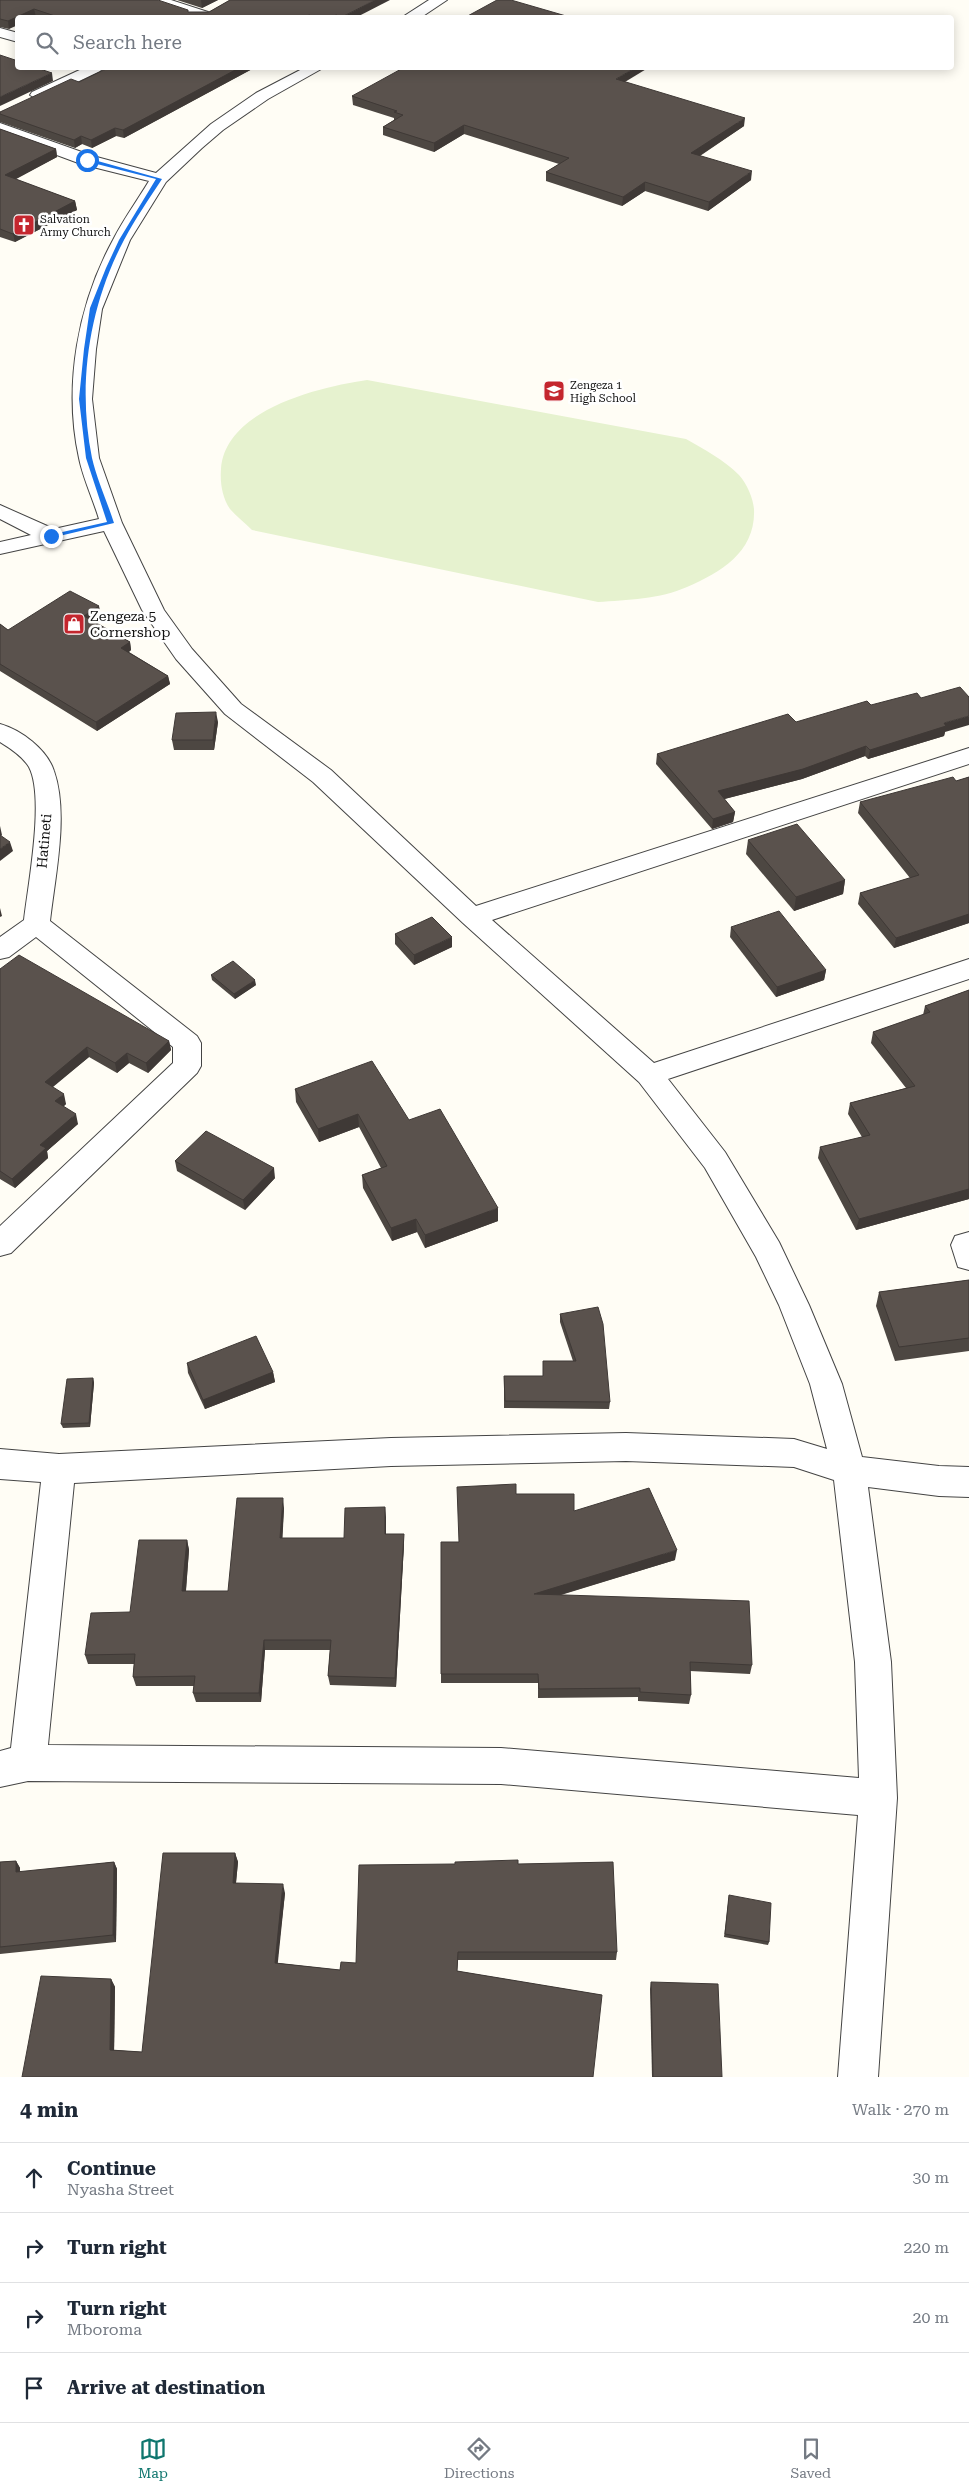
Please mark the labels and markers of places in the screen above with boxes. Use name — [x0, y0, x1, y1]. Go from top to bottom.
church icon: Salvation Army Church — [12, 213, 36, 237]
place label: Salvation Army Church — [40, 213, 111, 239]
school or university icon: Zengeza 1 High School — [542, 379, 566, 403]
place label: Zengeza 1 High School — [570, 379, 637, 405]
place label: Zengeza 5 Cornershop — [90, 608, 170, 640]
shop icon: Zengeza 5 Cornershop — [62, 612, 86, 636]

